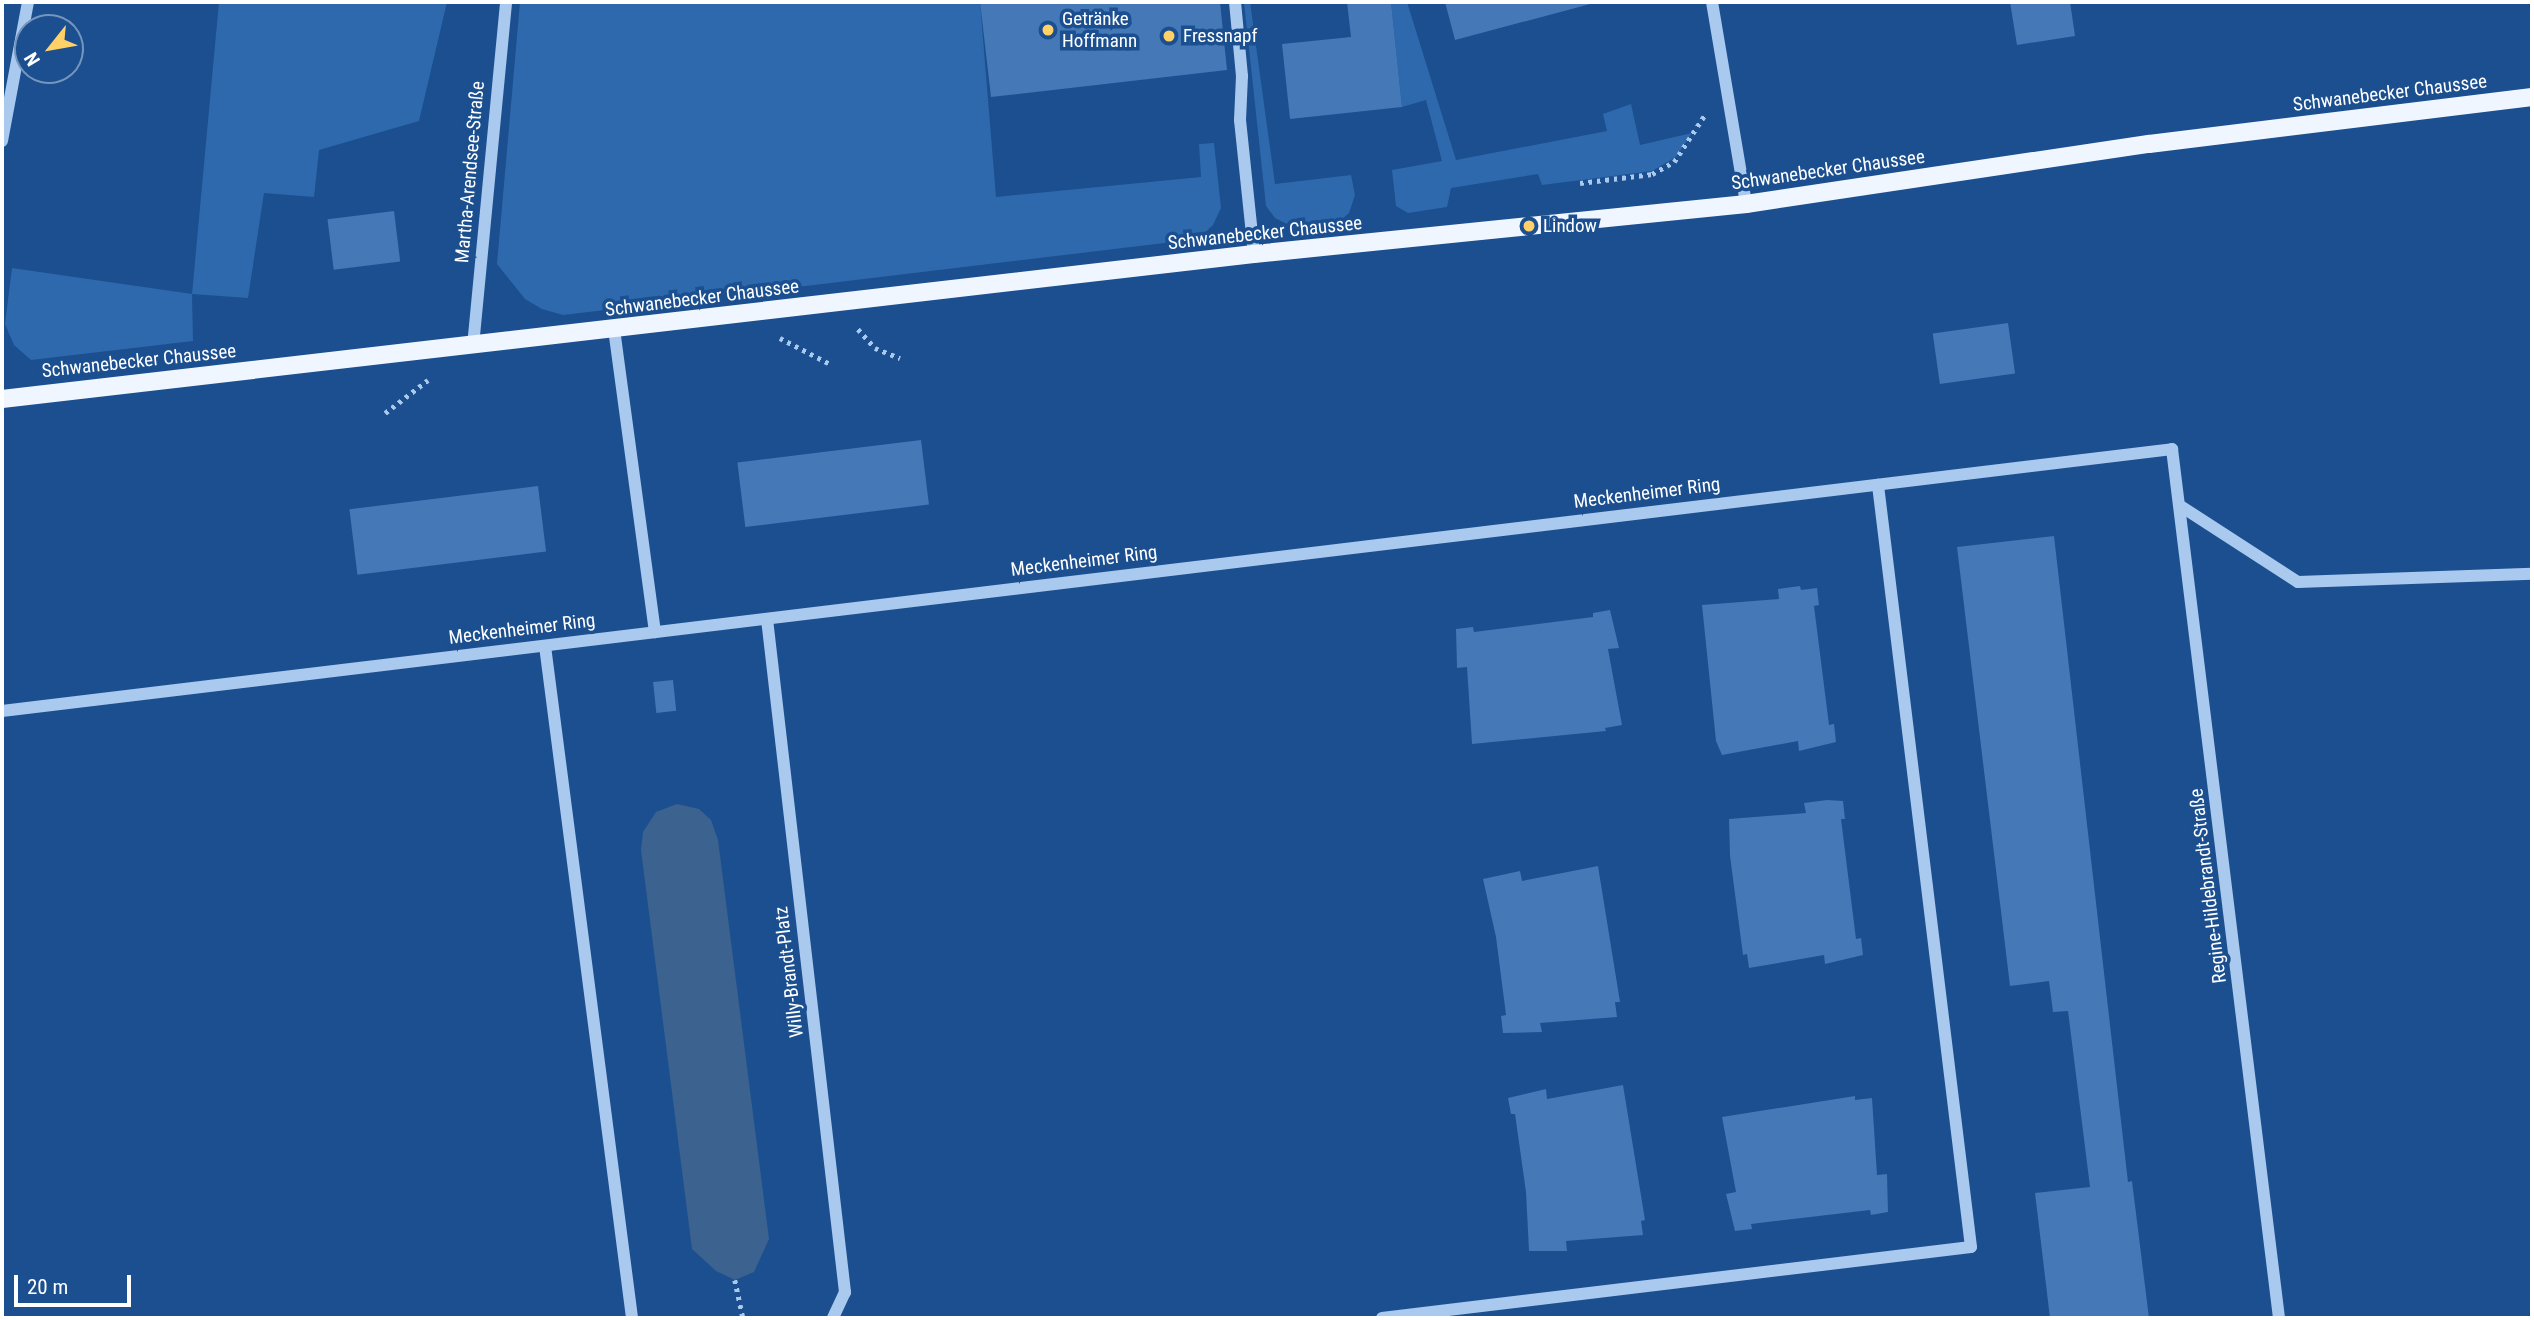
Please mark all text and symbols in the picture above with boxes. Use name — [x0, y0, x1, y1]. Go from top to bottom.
place label: Getränke Hoffmann — [1062, 8, 1137, 52]
north arrow — [14, 14, 84, 84]
marker: Getränke Hoffmann — [1040, 22, 1056, 38]
place label: Fressnapf — [1183, 25, 1257, 47]
marker: Fressnapf — [1161, 28, 1177, 44]
text: N — [19, 48, 45, 70]
street label: Schwanebecker Chaussee — [2292, 70, 2488, 116]
street label: Martha-Arendsee-Straße — [451, 80, 489, 264]
street label: Schwanebecker Chaussee — [1730, 145, 1926, 195]
street label: Schwanebecker Chaussee — [1167, 211, 1363, 255]
place label: Lindow — [1543, 215, 1597, 237]
marker: Lindow — [1521, 218, 1537, 234]
street label: Schwanebecker Chaussee — [604, 275, 800, 321]
street label: Schwanebecker Chaussee — [41, 339, 237, 383]
street label: Meckenheimer Ring — [1572, 473, 1722, 513]
street label: Meckenheimer Ring — [1009, 541, 1159, 581]
street label: Meckenheimer Ring — [447, 609, 597, 649]
street label: Regine-Hildebrandt-Straße — [2185, 787, 2231, 985]
street label: Willy-Brandt-Platz — [770, 905, 808, 1039]
scale bar — [18, 1260, 135, 1304]
text: 20 m — [27, 1275, 68, 1299]

